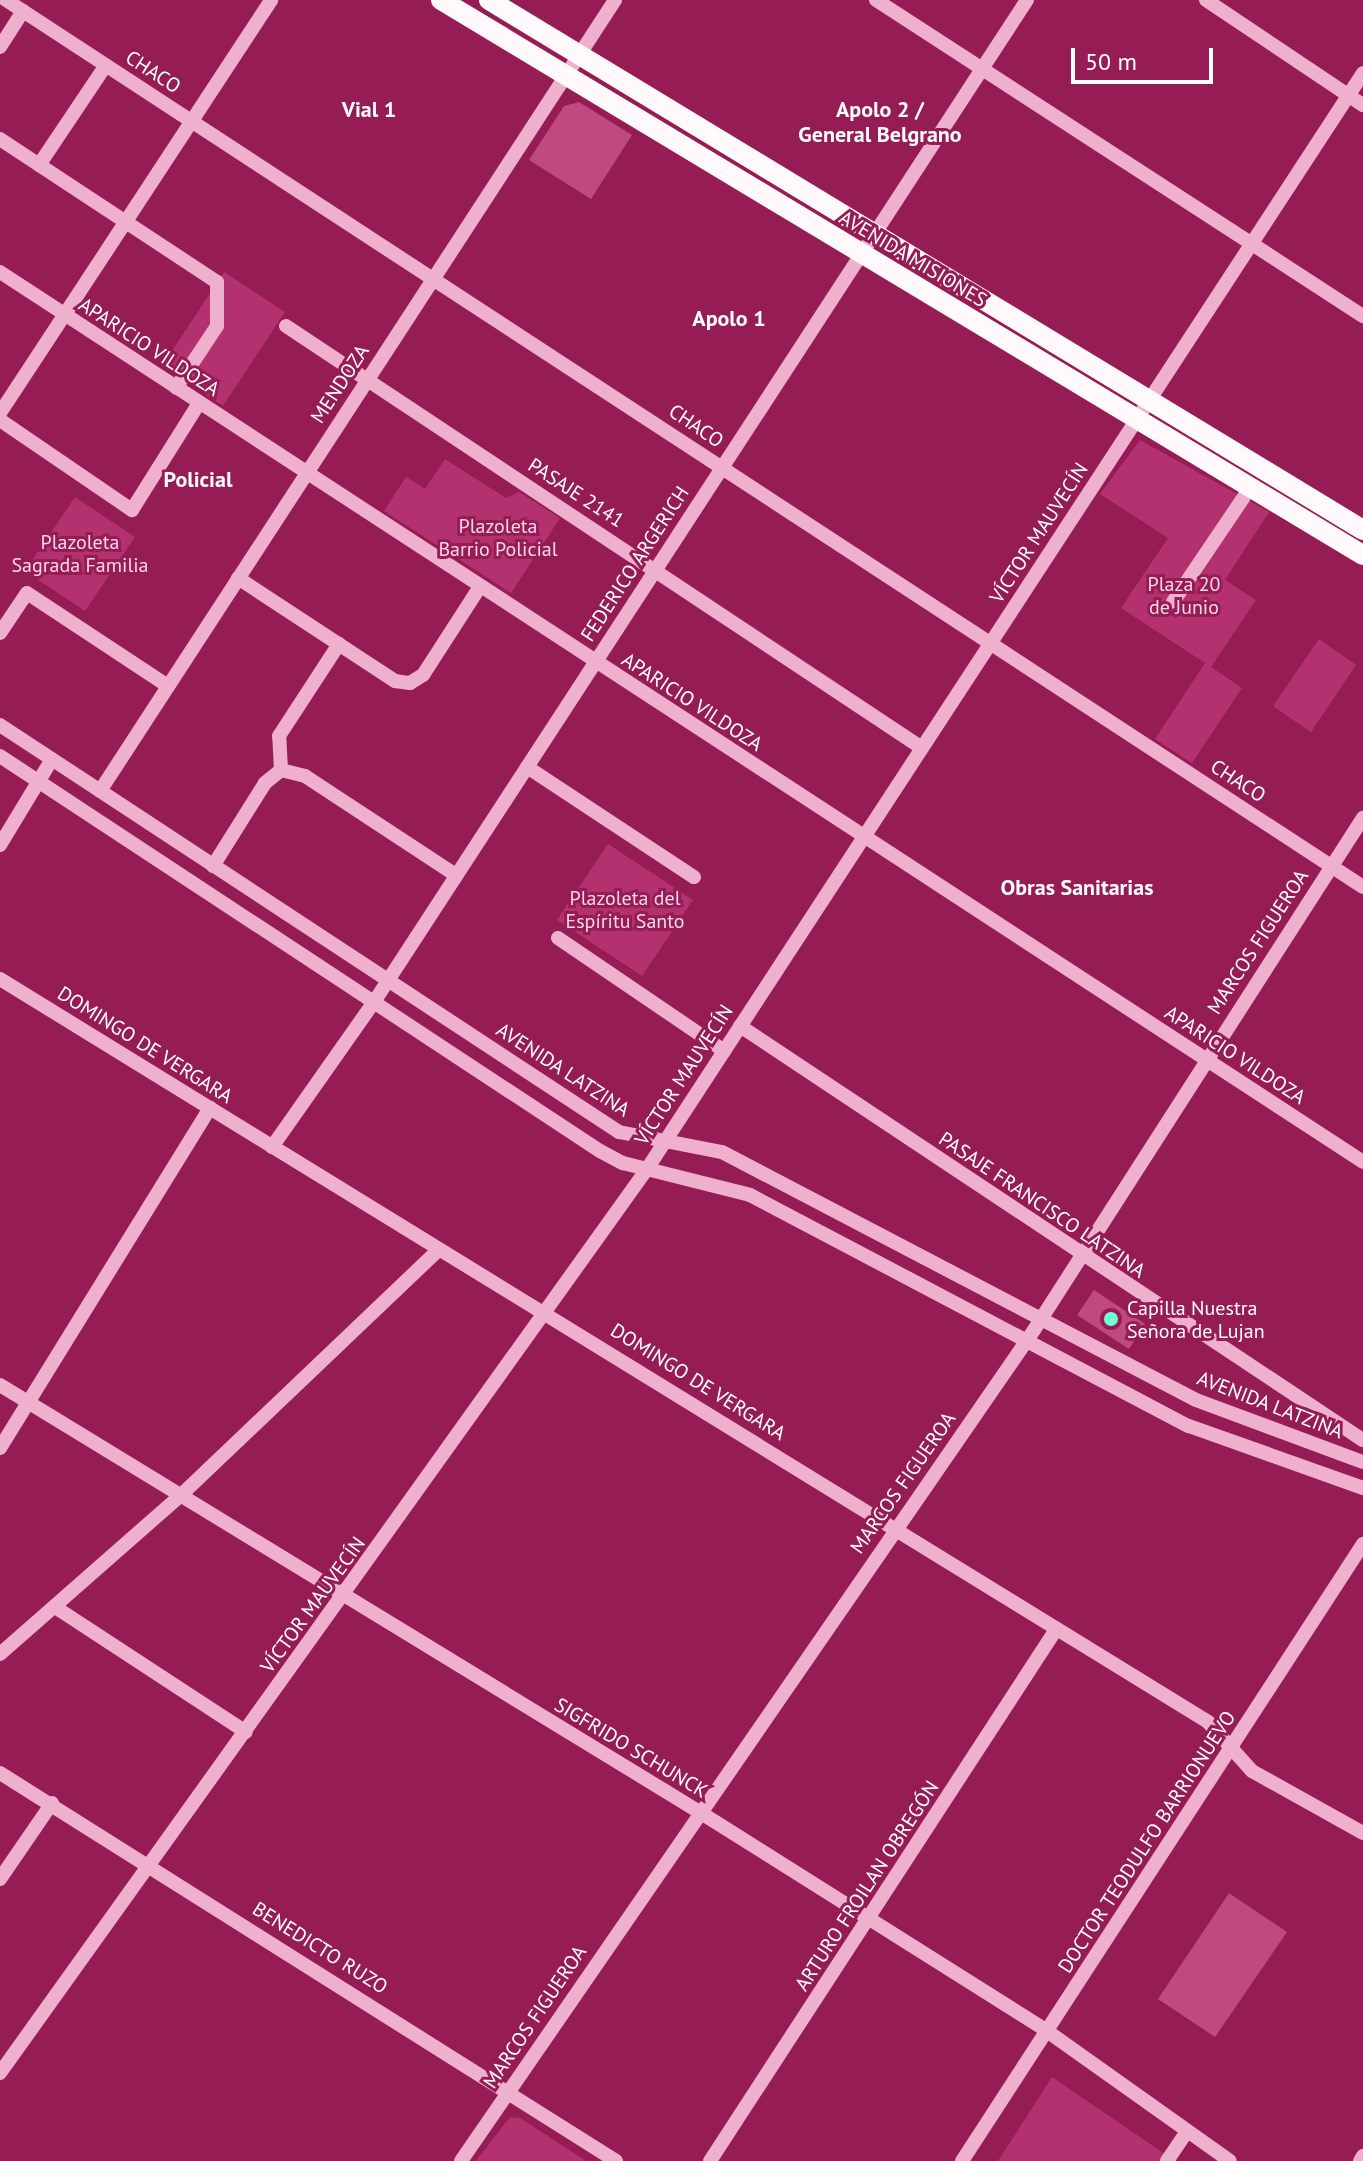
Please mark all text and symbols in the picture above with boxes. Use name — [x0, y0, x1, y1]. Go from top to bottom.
scale bar — [1075, 32, 1217, 82]
street label: CHACO — [121, 45, 185, 99]
text: 50 m — [1085, 46, 1137, 77]
district label: Apolo 2 / General Belgrano — [798, 96, 962, 148]
district label: Vial 1 — [342, 97, 396, 123]
street label: AVENIDA MISIONES — [835, 205, 991, 313]
street label: APARICIO VILDOZA — [74, 292, 224, 402]
district label: Apolo 1 — [692, 306, 766, 332]
street label: MENDOZA — [306, 340, 374, 428]
street label: CHACO — [664, 399, 728, 453]
street label: PASAJE 2141 — [524, 453, 628, 533]
street label: VÍCTOR MAUVECÍN — [985, 458, 1093, 608]
district label: Policial — [164, 467, 232, 493]
street label: FEDERICO ARGERICH — [576, 482, 694, 646]
park label: Plazoleta Barrio Policial — [438, 515, 558, 562]
park label: Plazoleta Sagrada Familia — [12, 530, 148, 577]
park label: Plaza 20 de Junio — [1148, 572, 1220, 619]
street label: APARICIO VILDOZA — [617, 647, 767, 757]
street label: CHACO — [1206, 754, 1270, 808]
street label: MARCOS FIGUEROA — [1202, 865, 1314, 1019]
district label: Obras Sanitarias — [1001, 875, 1153, 901]
park label: Plazoleta del Espíritu Santo — [565, 886, 685, 933]
street label: DOMINGO DE VERGARA — [53, 981, 237, 1109]
street label: VÍCTOR MAUVECÍN — [630, 1000, 738, 1150]
street label: APARICIO VILDOZA — [1160, 1000, 1310, 1110]
street label: AVENIDA LATZINA — [491, 1018, 635, 1122]
street label: PASAJE FRANCISCO LATZINA — [934, 1127, 1150, 1283]
place label: Capilla Nuestra Señora de Lujan — [1127, 1296, 1265, 1343]
marker: Capilla Nuestra Señora de Lujan — [1102, 1310, 1120, 1328]
street label: DOMINGO DE VERGARA — [606, 1318, 790, 1446]
street label: AVENIDA LATZINA — [1193, 1366, 1347, 1444]
street label: MARCOS FIGUEROA — [845, 1408, 961, 1558]
street label: VÍCTOR MAUVECÍN — [256, 1532, 370, 1678]
street label: SIGFRIDO SCHUNCK — [550, 1693, 712, 1803]
street label: DOCTOR TEODULFO BARRIONUEVO — [1053, 1706, 1241, 1978]
street label: ARTURO FROILAN OBREGÓN — [790, 1776, 944, 1996]
street label: BENEDICTO RUZO — [248, 1897, 392, 1999]
street label: MARCOS FIGUEROA — [478, 1941, 592, 2093]

